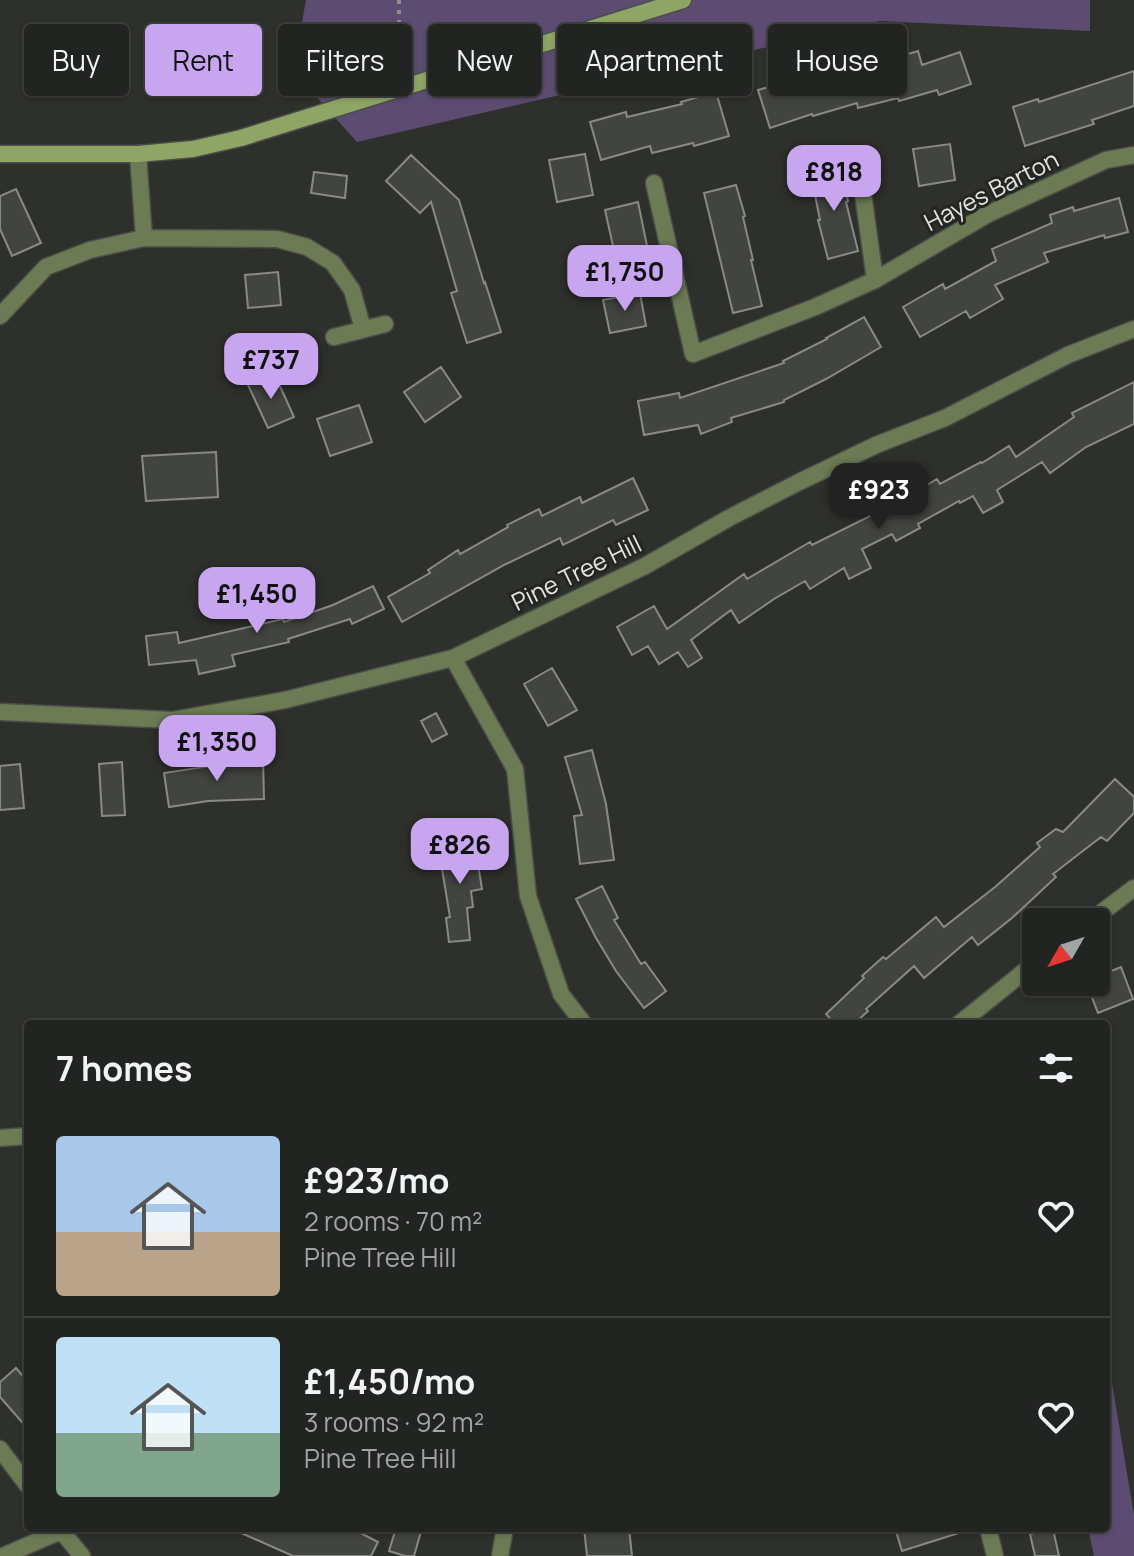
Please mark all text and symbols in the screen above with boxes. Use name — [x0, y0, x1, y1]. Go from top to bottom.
chip: Buy — [24, 24, 129, 96]
chip: Rent — [145, 24, 262, 96]
chip: Filters — [278, 24, 412, 96]
chip: New — [428, 24, 541, 96]
chip: Apartment — [557, 24, 752, 96]
chip: House — [768, 24, 907, 96]
street label: Hayes Barton — [918, 142, 1064, 238]
pin: £818 — [787, 145, 881, 213]
text: £818 — [805, 153, 863, 189]
pin: £1,750 — [560, 245, 690, 313]
text: £1,750 — [585, 253, 665, 289]
pin: £737 — [224, 333, 318, 401]
text: £737 — [242, 341, 300, 377]
pin: £923 — [832, 463, 926, 531]
text: £923 — [848, 471, 910, 507]
street label: Pine Tree Hill — [506, 526, 646, 618]
pin: £1,450 — [192, 567, 322, 635]
text: £1,450 — [216, 575, 298, 611]
pin: £1,350 — [152, 715, 282, 783]
text: £1,350 — [177, 723, 257, 759]
pin: £826 — [413, 818, 507, 886]
text: £826 — [429, 826, 491, 862]
north arrow — [1022, 908, 1110, 996]
map controls — [1022, 908, 1110, 996]
text: 7 homes — [56, 1045, 192, 1091]
icon: filters — [1034, 1046, 1078, 1090]
text: £923/mo — [304, 1157, 450, 1203]
icon: home — [120, 1168, 216, 1264]
icon: heart — [1034, 1194, 1078, 1238]
text: 2 rooms · 70 m² — [304, 1203, 482, 1239]
text: Pine Tree Hill — [304, 1239, 456, 1275]
text: £1,450/mo — [304, 1358, 475, 1404]
icon: home — [120, 1369, 216, 1465]
icon: heart — [1034, 1395, 1078, 1439]
text: 3 rooms · 92 m² — [304, 1404, 484, 1440]
text: Pine Tree Hill — [304, 1440, 456, 1476]

